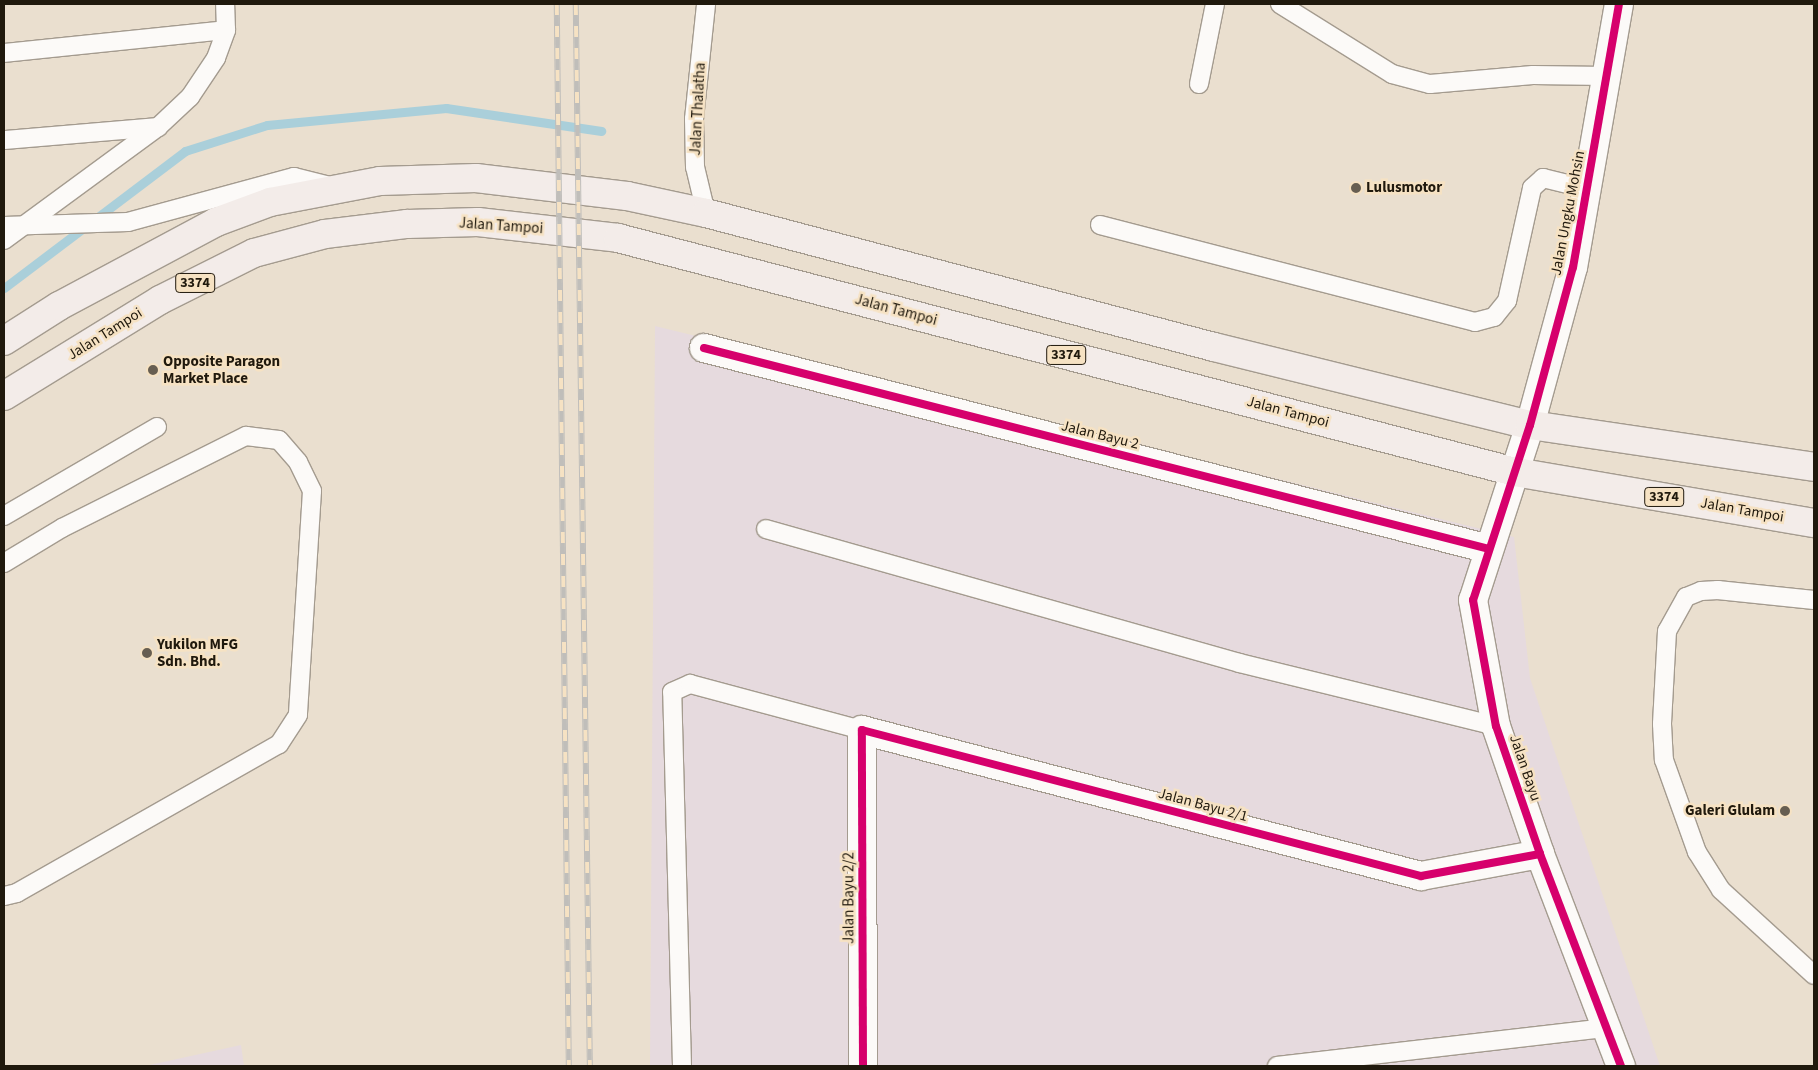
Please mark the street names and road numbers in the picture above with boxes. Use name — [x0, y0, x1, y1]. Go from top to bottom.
street label: Jalan Thalatha — [687, 62, 709, 156]
street label: Jalan Ungku Mohsin — [1547, 149, 1589, 277]
street label: Jalan Tampoi — [458, 214, 544, 238]
road number: 3374 — [175, 272, 215, 294]
street label: Jalan Tampoi — [853, 290, 939, 330]
street label: Jalan Tampoi — [64, 304, 146, 364]
road number: 3374 — [1046, 344, 1086, 366]
street label: Jalan Tampoi — [1245, 392, 1331, 432]
street label: Jalan Bayu 2 — [1059, 417, 1141, 453]
road number: 3374 — [1644, 486, 1684, 508]
street label: Jalan Tampoi — [1699, 494, 1785, 526]
street label: Jalan Bayu — [1505, 733, 1545, 803]
street label: Jalan Bayu 2/1 — [1156, 784, 1250, 826]
street label: Jalan Bayu 2/2 — [840, 852, 858, 944]

